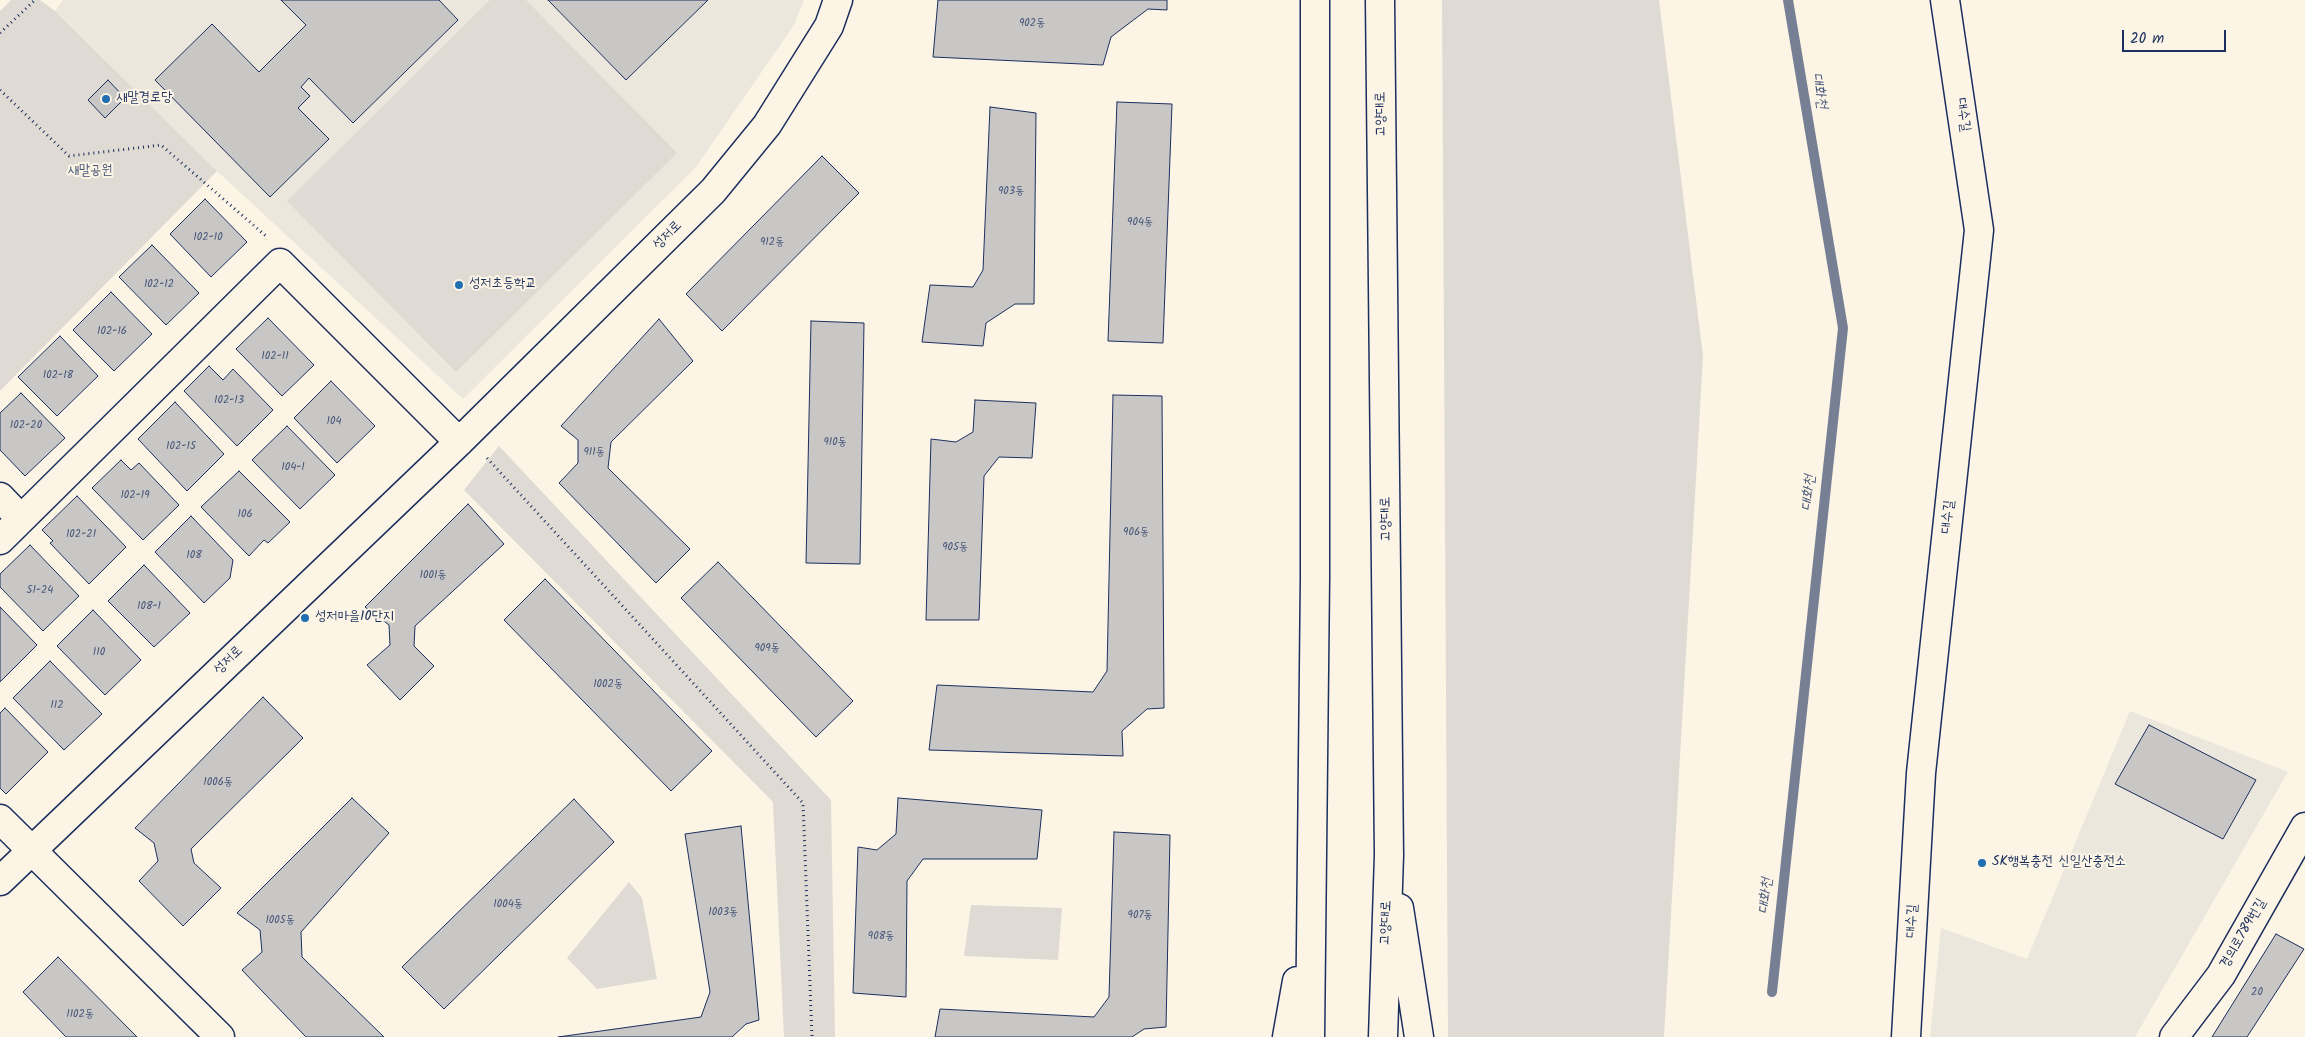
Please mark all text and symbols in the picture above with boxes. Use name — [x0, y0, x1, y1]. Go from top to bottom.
house number: 902동 — [1019, 17, 1045, 31]
scale bar — [2125, 20, 2229, 52]
text: 20 m — [2130, 27, 2164, 51]
water label: 대화천 — [1806, 72, 1830, 110]
place label: 새말경로당 — [116, 91, 172, 107]
street label: 고양대로 — [1373, 91, 1391, 137]
marker: 새말경로당 — [100, 93, 112, 105]
street label: 대수길 — [1951, 97, 1973, 133]
park label: 새말공원 — [67, 164, 113, 180]
house number: 903동 — [998, 185, 1024, 199]
house number: 904동 — [1127, 216, 1153, 230]
street label: 성저로 — [650, 218, 686, 254]
house number: 102-10 — [193, 231, 223, 245]
house number: 912동 — [760, 236, 784, 250]
place label: 성저초등학교 — [469, 277, 537, 293]
house number: 102-12 — [144, 278, 174, 292]
marker: 성저초등학교 — [453, 279, 465, 291]
house number: 102-16 — [97, 325, 127, 339]
house number: 102-11 — [261, 350, 289, 364]
house number: 102-18 — [43, 369, 73, 383]
house number: 102-13 — [214, 394, 244, 408]
house number: 104 — [326, 415, 342, 429]
house number: 102-20 — [10, 419, 42, 433]
house number: 910동 — [823, 436, 847, 450]
house number: 102-15 — [166, 440, 196, 454]
house number: 911동 — [583, 446, 605, 460]
house number: 104-1 — [281, 461, 305, 475]
water label: 대화천 — [1799, 474, 1821, 512]
house number: 102-19 — [120, 489, 150, 503]
street label: 고양대로 — [1378, 496, 1396, 542]
street label: 대수길 — [1939, 499, 1959, 535]
house number: 106 — [237, 508, 253, 522]
house number: 906동 — [1123, 526, 1149, 540]
house number: 102-21 — [66, 528, 96, 542]
house number: 905동 — [942, 541, 968, 555]
house number: 108 — [186, 549, 202, 563]
house number: 1001동 — [420, 569, 446, 583]
house number: 51-24 — [27, 584, 53, 598]
house number: 108-1 — [137, 600, 161, 614]
place label: 성저마을10단지 — [315, 610, 394, 626]
marker: 성저마을10단지 — [299, 612, 311, 624]
house number: 909동 — [754, 642, 780, 656]
street label: 성저로 — [211, 643, 247, 679]
house number: 110 — [93, 646, 105, 660]
house number: 1002동 — [593, 678, 623, 692]
house number: 112 — [50, 699, 64, 713]
house number: 1006동 — [203, 776, 233, 790]
place label: SK행복충전 신일산충전소 — [1992, 855, 2126, 871]
marker: SK행복충전 신일산충전소 — [1976, 857, 1988, 869]
water label: 대화천 — [1756, 877, 1778, 915]
street label: 경의로789번길 — [2217, 896, 2271, 972]
house number: 1004동 — [493, 898, 523, 912]
street label: 고양대로 — [1378, 900, 1396, 946]
street label: 대수길 — [1904, 904, 1922, 938]
house number: 1003동 — [708, 906, 738, 920]
house number: 907동 — [1128, 909, 1152, 923]
house number: 1005동 — [265, 914, 295, 928]
house number: 908동 — [868, 930, 894, 944]
house number: 20 — [2251, 986, 2263, 1000]
house number: 1102동 — [66, 1008, 94, 1022]

